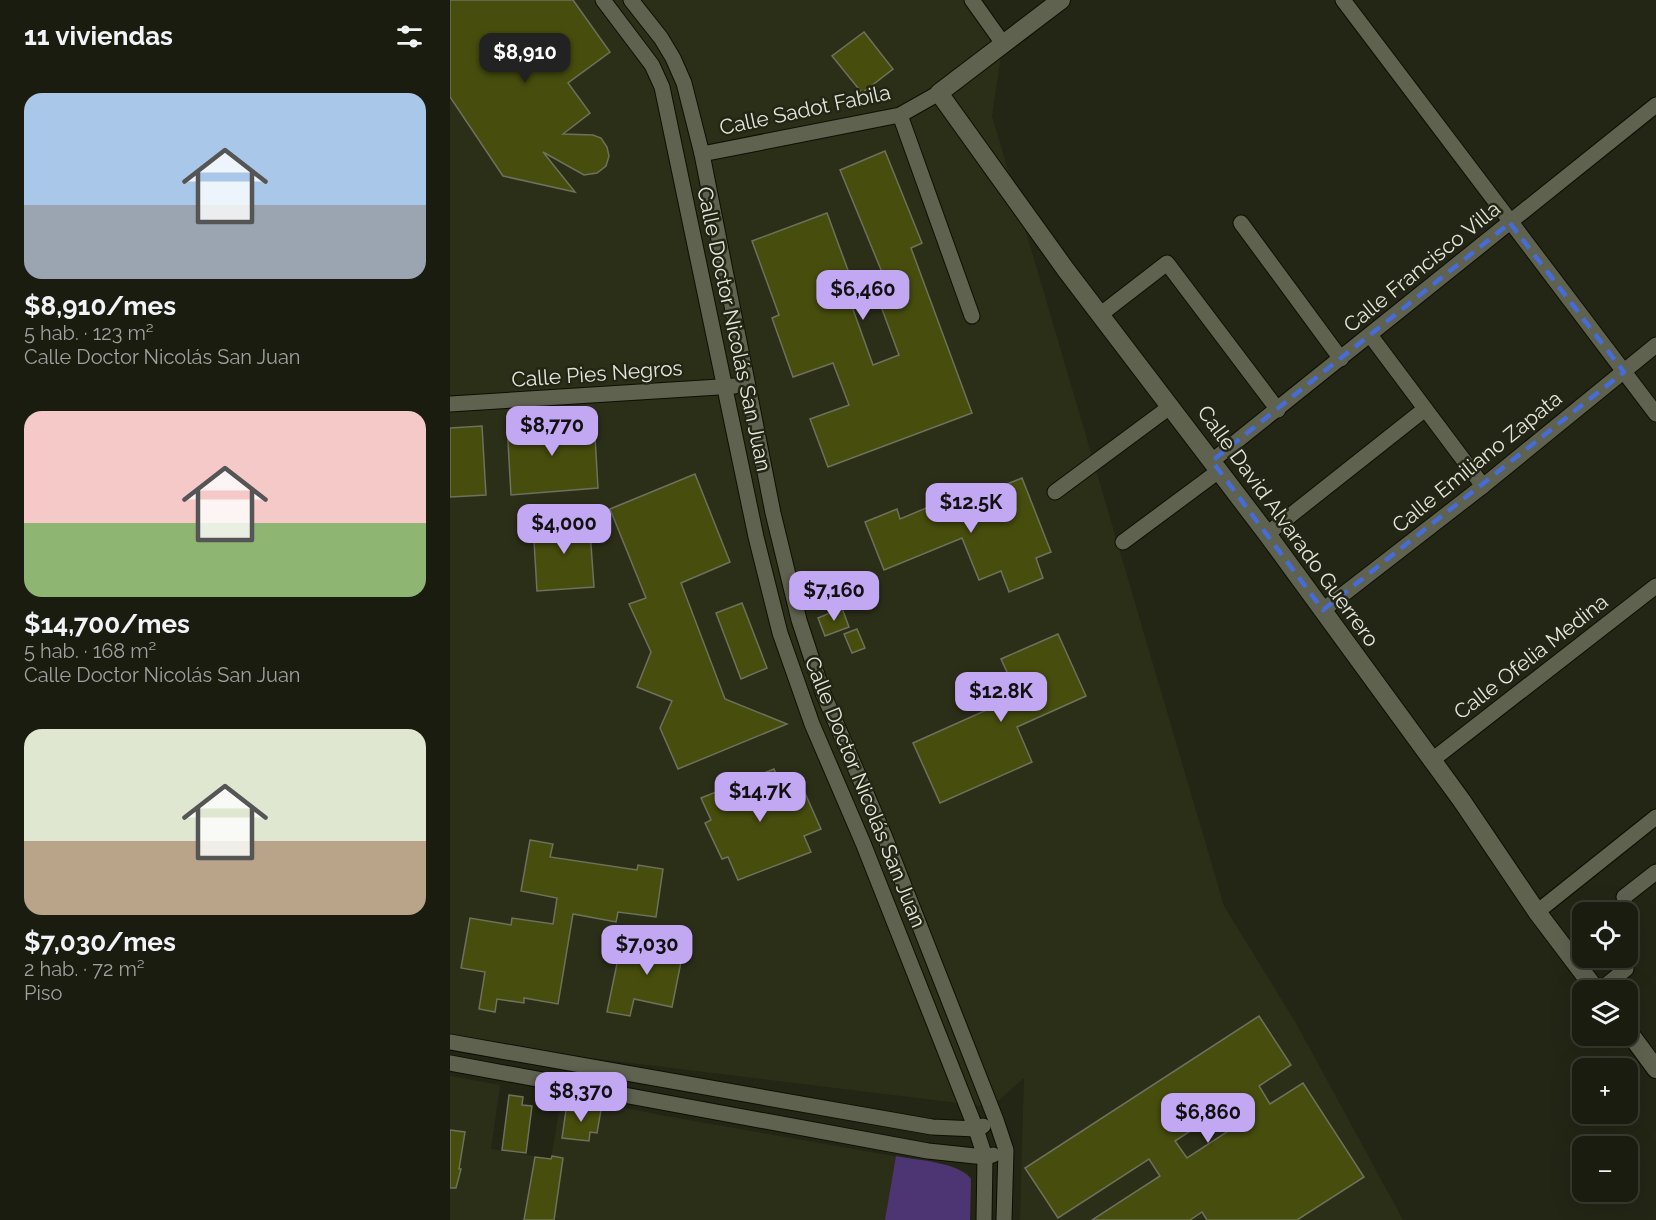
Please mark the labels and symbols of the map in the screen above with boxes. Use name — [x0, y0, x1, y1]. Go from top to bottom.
pin: $8,910 — [476, 33, 574, 84]
street label: Calle Sadot Fabila — [717, 79, 893, 140]
street label: Calle Doctor Nicolás San Juan — [692, 184, 777, 473]
street label: Calle Francisco Villa — [1338, 196, 1505, 337]
pin: $6,460 — [814, 270, 912, 321]
street label: Calle Pies Negros — [511, 355, 683, 392]
street label: Calle Emiliano Zapata — [1387, 386, 1566, 538]
street label: Calle David Alvarado Guerrero — [1192, 400, 1384, 651]
pin: $8,770 — [503, 406, 601, 457]
pin: $12.5K — [922, 483, 1020, 534]
pin: $4,000 — [515, 504, 613, 555]
pin: $7,160 — [785, 571, 883, 622]
street label: Calle Ofelia Medina — [1449, 589, 1613, 725]
street label: Calle Doctor Nicolás San Juan — [799, 653, 931, 931]
pin: $12.8K — [952, 672, 1050, 723]
pin: $14.7K — [711, 772, 809, 823]
pin: $7,030 — [598, 925, 696, 976]
pin: $8,370 — [532, 1072, 630, 1123]
pin: $6,860 — [1159, 1093, 1257, 1144]

